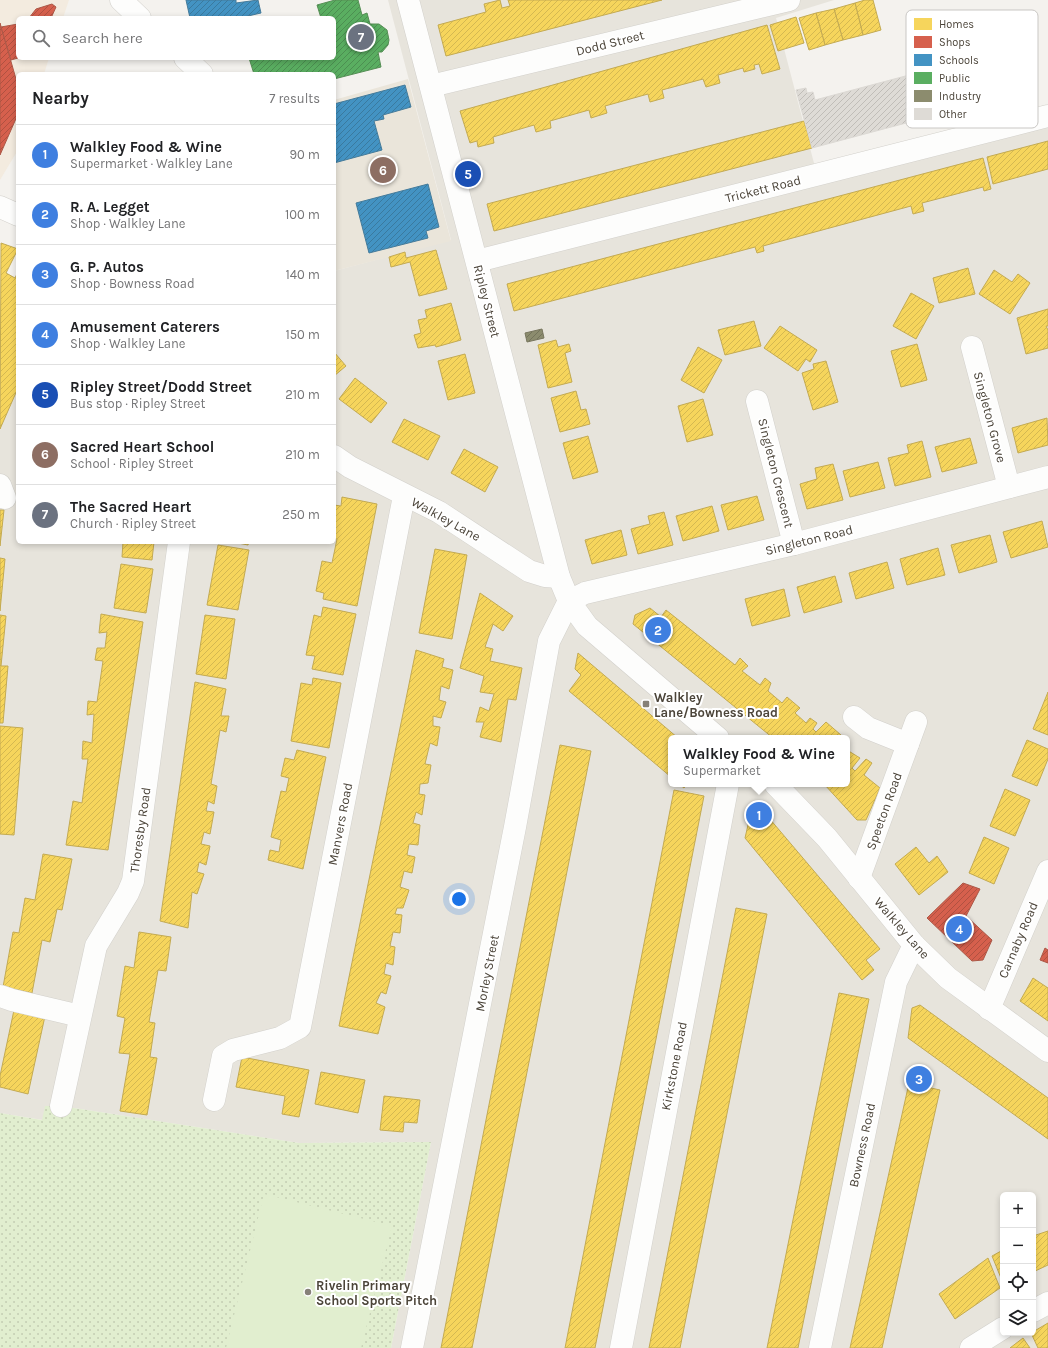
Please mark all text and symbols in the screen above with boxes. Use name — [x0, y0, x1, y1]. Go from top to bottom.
legend — [906, 10, 1038, 128]
search box — [16, 16, 336, 60]
text: Homes — [939, 18, 974, 31]
pin: 7 — [348, 22, 374, 52]
icon: search — [30, 27, 52, 49]
street label: Dodd Street — [574, 27, 646, 59]
text: Search here — [62, 29, 143, 47]
text: Shops — [939, 36, 971, 49]
text: Schools — [939, 54, 979, 67]
text: Public — [939, 72, 971, 85]
text: Nearby — [32, 88, 89, 108]
text: Industry — [939, 90, 981, 103]
text: 7 results — [269, 91, 320, 106]
text: Other — [939, 108, 967, 121]
text: Walkley Food & Wine — [70, 138, 222, 156]
text: 1 — [43, 147, 47, 162]
text: 90 m — [289, 147, 320, 162]
pin: 6 — [370, 155, 396, 185]
text: Supermarket · Walkley Lane — [70, 156, 233, 171]
pin: 5 — [455, 159, 481, 189]
street label: Trickett Road — [724, 172, 802, 206]
text: R. A. Legget — [70, 198, 150, 216]
text: 2 — [41, 207, 49, 222]
text: 100 m — [285, 207, 320, 222]
text: Shop · Walkley Lane — [70, 216, 185, 231]
text: G. P. Autos — [70, 258, 144, 276]
street label: Ripley Street — [471, 263, 503, 339]
text: 3 — [41, 267, 49, 282]
text: 140 m — [285, 267, 320, 282]
text: Shop · Bowness Road — [70, 276, 195, 291]
text: Amusement Caterers — [70, 318, 220, 336]
text: 4 — [41, 327, 49, 342]
text: 150 m — [285, 327, 320, 342]
text: Shop · Walkley Lane — [70, 336, 185, 351]
street label: Singleton Grove — [971, 370, 1009, 464]
text: Ripley Street/Dodd Street — [70, 378, 252, 396]
text: 5 — [41, 387, 49, 402]
text: 210 m — [285, 387, 320, 402]
text: Bus stop · Ripley Street — [70, 396, 205, 411]
street label: Singleton Crescent — [755, 417, 797, 529]
text: Sacred Heart School — [70, 438, 214, 456]
text: 6 — [41, 447, 49, 462]
text: 210 m — [285, 447, 320, 462]
text: School · Ripley Street — [70, 456, 193, 471]
street label: Walkley Lane — [409, 494, 483, 544]
text: The Sacred Heart — [70, 498, 191, 516]
text: 7 — [42, 507, 48, 522]
text: 250 m — [282, 507, 320, 522]
text: Church · Ripley Street — [70, 516, 196, 531]
street label: Singleton Road — [763, 522, 855, 558]
pin: 2 — [645, 615, 671, 645]
place label: Walkley Lane/Bowness Road — [654, 690, 778, 720]
marker: Walkley Lane/Bowness Road — [641, 699, 651, 709]
popup — [668, 735, 850, 787]
text: Walkley Food & Wine — [683, 745, 835, 763]
text: Supermarket — [683, 763, 761, 778]
street label: Speeton Road — [863, 770, 905, 852]
street label: Manvers Road — [325, 781, 355, 867]
street label: Thoresby Road — [127, 786, 153, 874]
pin: 1 — [746, 800, 772, 830]
your location — [449, 889, 469, 909]
street label: Walkley Lane — [871, 894, 933, 962]
street label: Carnaby Road — [995, 900, 1041, 980]
pin: 4 — [946, 914, 972, 944]
street label: Morley Street — [472, 933, 502, 1013]
street label: Kirkstone Road — [658, 1020, 690, 1112]
pin: 3 — [906, 1064, 932, 1094]
street label: Bowness Road — [846, 1101, 878, 1189]
map controls — [1000, 1192, 1036, 1336]
button: + — [1000, 1192, 1036, 1228]
button: − — [1000, 1228, 1036, 1264]
button: locate — [1000, 1264, 1036, 1300]
place label: Rivelin Primary School Sports Pitch — [316, 1278, 437, 1308]
marker: Rivelin Primary School Sports Pitch — [303, 1287, 313, 1297]
button: layers — [1000, 1300, 1036, 1336]

